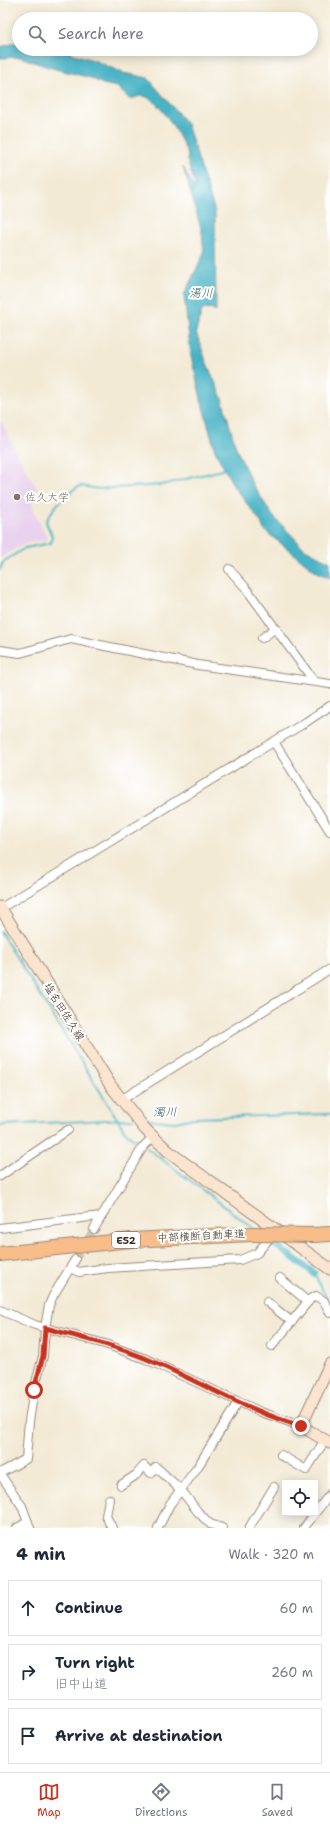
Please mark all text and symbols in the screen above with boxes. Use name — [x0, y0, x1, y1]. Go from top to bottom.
search box — [12, 12, 318, 56]
icon: search — [26, 23, 48, 45]
text: Search here — [58, 24, 144, 44]
water label: 湯川 — [189, 285, 213, 301]
place label: 佐久大学 — [25, 490, 69, 505]
marker: 佐久大学 — [12, 492, 22, 502]
street label: 塩名田佐久線 — [40, 980, 88, 1044]
water label: 濁川 — [153, 1104, 177, 1120]
street label: 中部横断自動車道 — [157, 1226, 245, 1246]
road number: E52 — [112, 1232, 140, 1248]
route start — [25, 1381, 43, 1399]
route end — [292, 1417, 310, 1435]
map controls — [282, 1480, 318, 1516]
button: locate — [282, 1480, 318, 1516]
text: 4 min — [16, 1543, 66, 1565]
text: Walk · 320 m — [228, 1546, 314, 1563]
icon: ahead — [17, 1597, 39, 1619]
text: Continue — [55, 1598, 123, 1618]
text: 60 m — [280, 1600, 313, 1617]
text: Turn right — [55, 1653, 135, 1673]
icon: right — [17, 1661, 39, 1683]
text: 260 m — [271, 1664, 313, 1681]
text: 旧中山道 — [55, 1675, 107, 1692]
icon: arrive — [17, 1725, 39, 1747]
text: Arrive at destination — [55, 1726, 223, 1746]
tab: Map — [37, 1781, 61, 1820]
tab: Directions — [135, 1781, 187, 1820]
tab: Saved — [262, 1781, 293, 1820]

